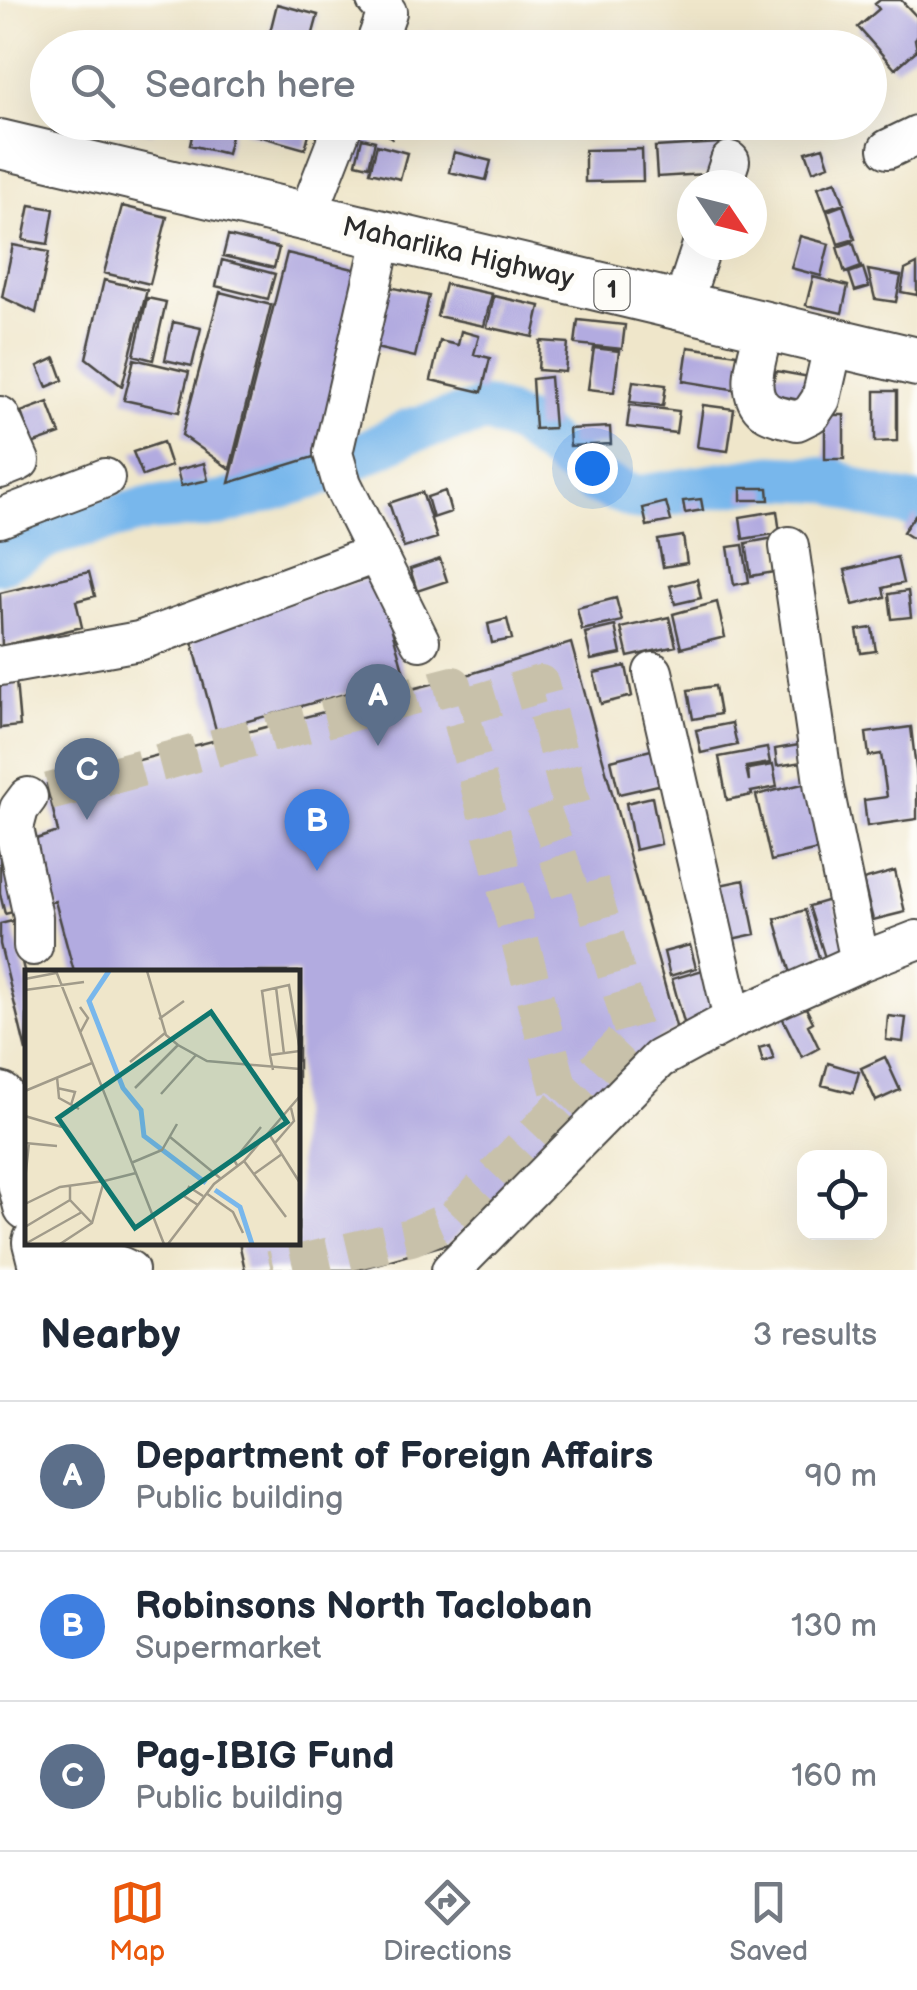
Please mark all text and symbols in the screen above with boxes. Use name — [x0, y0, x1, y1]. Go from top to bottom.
search box — [30, 30, 887, 140]
icon: search — [65, 58, 120, 113]
text: Search here — [145, 63, 356, 108]
north arrow — [677, 170, 767, 260]
street label: Maharlika Highway — [339, 210, 577, 296]
road number: 1 — [594, 270, 630, 310]
your location — [567, 443, 618, 494]
pin: A — [346, 664, 410, 746]
pin: C — [54, 738, 120, 820]
pin: B — [284, 788, 350, 871]
inset map — [25, 970, 300, 1245]
map controls — [797, 1150, 887, 1240]
button: locate — [797, 1150, 887, 1240]
text: Nearby — [40, 1310, 180, 1361]
text: 3 results — [753, 1316, 877, 1355]
text: Department of Foreign Affairs — [135, 1434, 653, 1479]
text: A — [63, 1457, 82, 1496]
text: 90 m — [805, 1457, 877, 1496]
text: Public building — [135, 1479, 344, 1518]
text: Robinsons North Tacloban — [135, 1584, 592, 1629]
text: B — [61, 1607, 84, 1646]
text: 130 m — [791, 1607, 877, 1646]
text: Supermarket — [135, 1629, 321, 1668]
text: Pag-IBIG Fund — [135, 1734, 395, 1779]
text: C — [61, 1757, 84, 1796]
text: 160 m — [791, 1757, 877, 1796]
text: Public building — [135, 1779, 344, 1818]
tab: Map — [109, 1875, 165, 1968]
tab: Directions — [383, 1875, 512, 1968]
tab: Saved — [730, 1875, 808, 1968]

